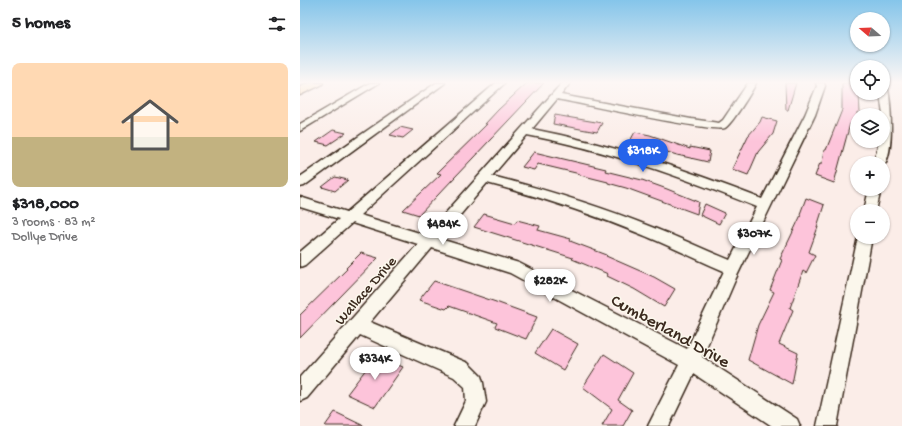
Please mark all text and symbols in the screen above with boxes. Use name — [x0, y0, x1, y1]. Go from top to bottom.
north arrow — [850, 12, 890, 52]
map controls — [850, 12, 890, 244]
icon: filters — [266, 13, 288, 35]
text: 5 homes — [12, 14, 70, 34]
button: locate — [850, 60, 890, 100]
icon: home — [114, 89, 186, 161]
button: layers — [850, 108, 890, 148]
pin: $318K — [615, 139, 671, 173]
text: $318K — [627, 144, 659, 159]
button: + — [850, 156, 890, 196]
text: $318,000 — [12, 195, 79, 215]
button: − — [850, 204, 890, 244]
pin: $484K — [415, 212, 471, 246]
text: 3 rooms · 83 m² — [12, 215, 96, 230]
text: $484K — [427, 217, 459, 232]
pin: $307K — [726, 222, 782, 256]
text: $307K — [737, 227, 771, 242]
text: Dollye Drive — [12, 230, 77, 245]
street label: Wallace Drive — [332, 253, 401, 329]
pin: $282K — [522, 269, 578, 303]
text: $282K — [534, 274, 566, 289]
street label: Cumberland Drive — [607, 291, 734, 374]
pin: $334K — [347, 347, 403, 381]
text: $334K — [359, 352, 391, 367]

